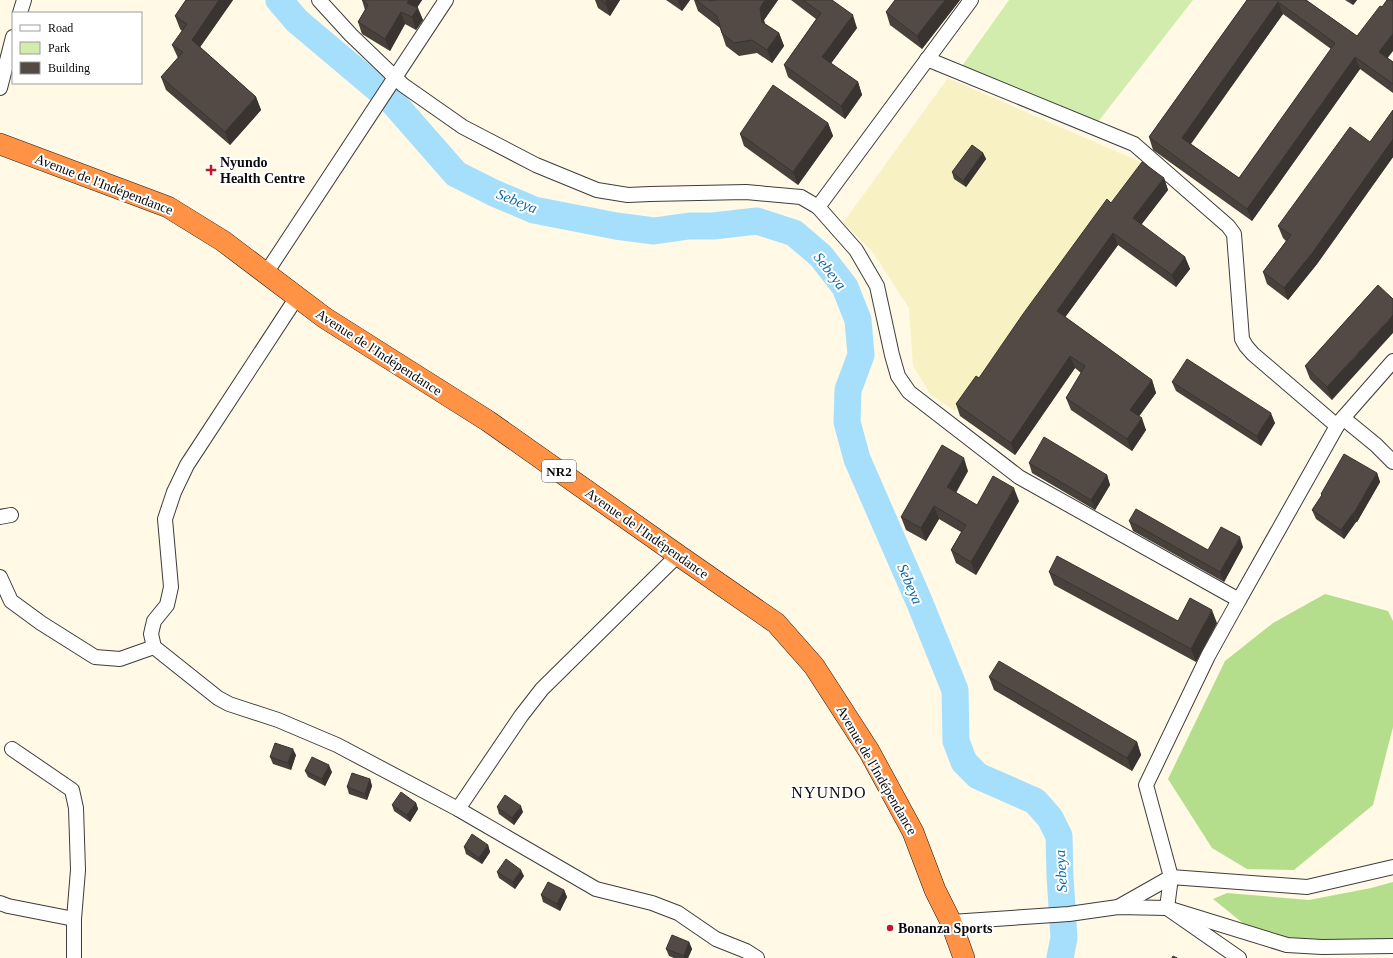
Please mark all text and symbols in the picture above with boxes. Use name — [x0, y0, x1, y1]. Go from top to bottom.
legend — [12, 12, 142, 84]
text: Road — [48, 21, 73, 35]
text: Park — [48, 41, 70, 55]
text: Building — [48, 61, 90, 75]
street label: Avenue de l'Indépendance — [33, 151, 175, 218]
place label: Nyundo Health Centre — [220, 155, 305, 186]
marker: Nyundo Health Centre — [205, 164, 217, 176]
water label: Sebeya — [494, 186, 540, 216]
water label: Sebeya — [811, 249, 849, 293]
street label: Avenue de l'Indépendance — [313, 306, 444, 399]
road number: NR2 — [542, 460, 576, 482]
street label: Avenue de l'Indépendance — [582, 485, 711, 582]
water label: Sebeya — [894, 561, 926, 607]
street label: Avenue de l'Indépendance — [833, 703, 920, 838]
district label: NYUNDO — [791, 784, 867, 801]
water label: Sebeya — [1052, 849, 1070, 893]
place label: Bonanza Sports — [898, 921, 993, 936]
marker: Bonanza Sports — [885, 923, 895, 933]

